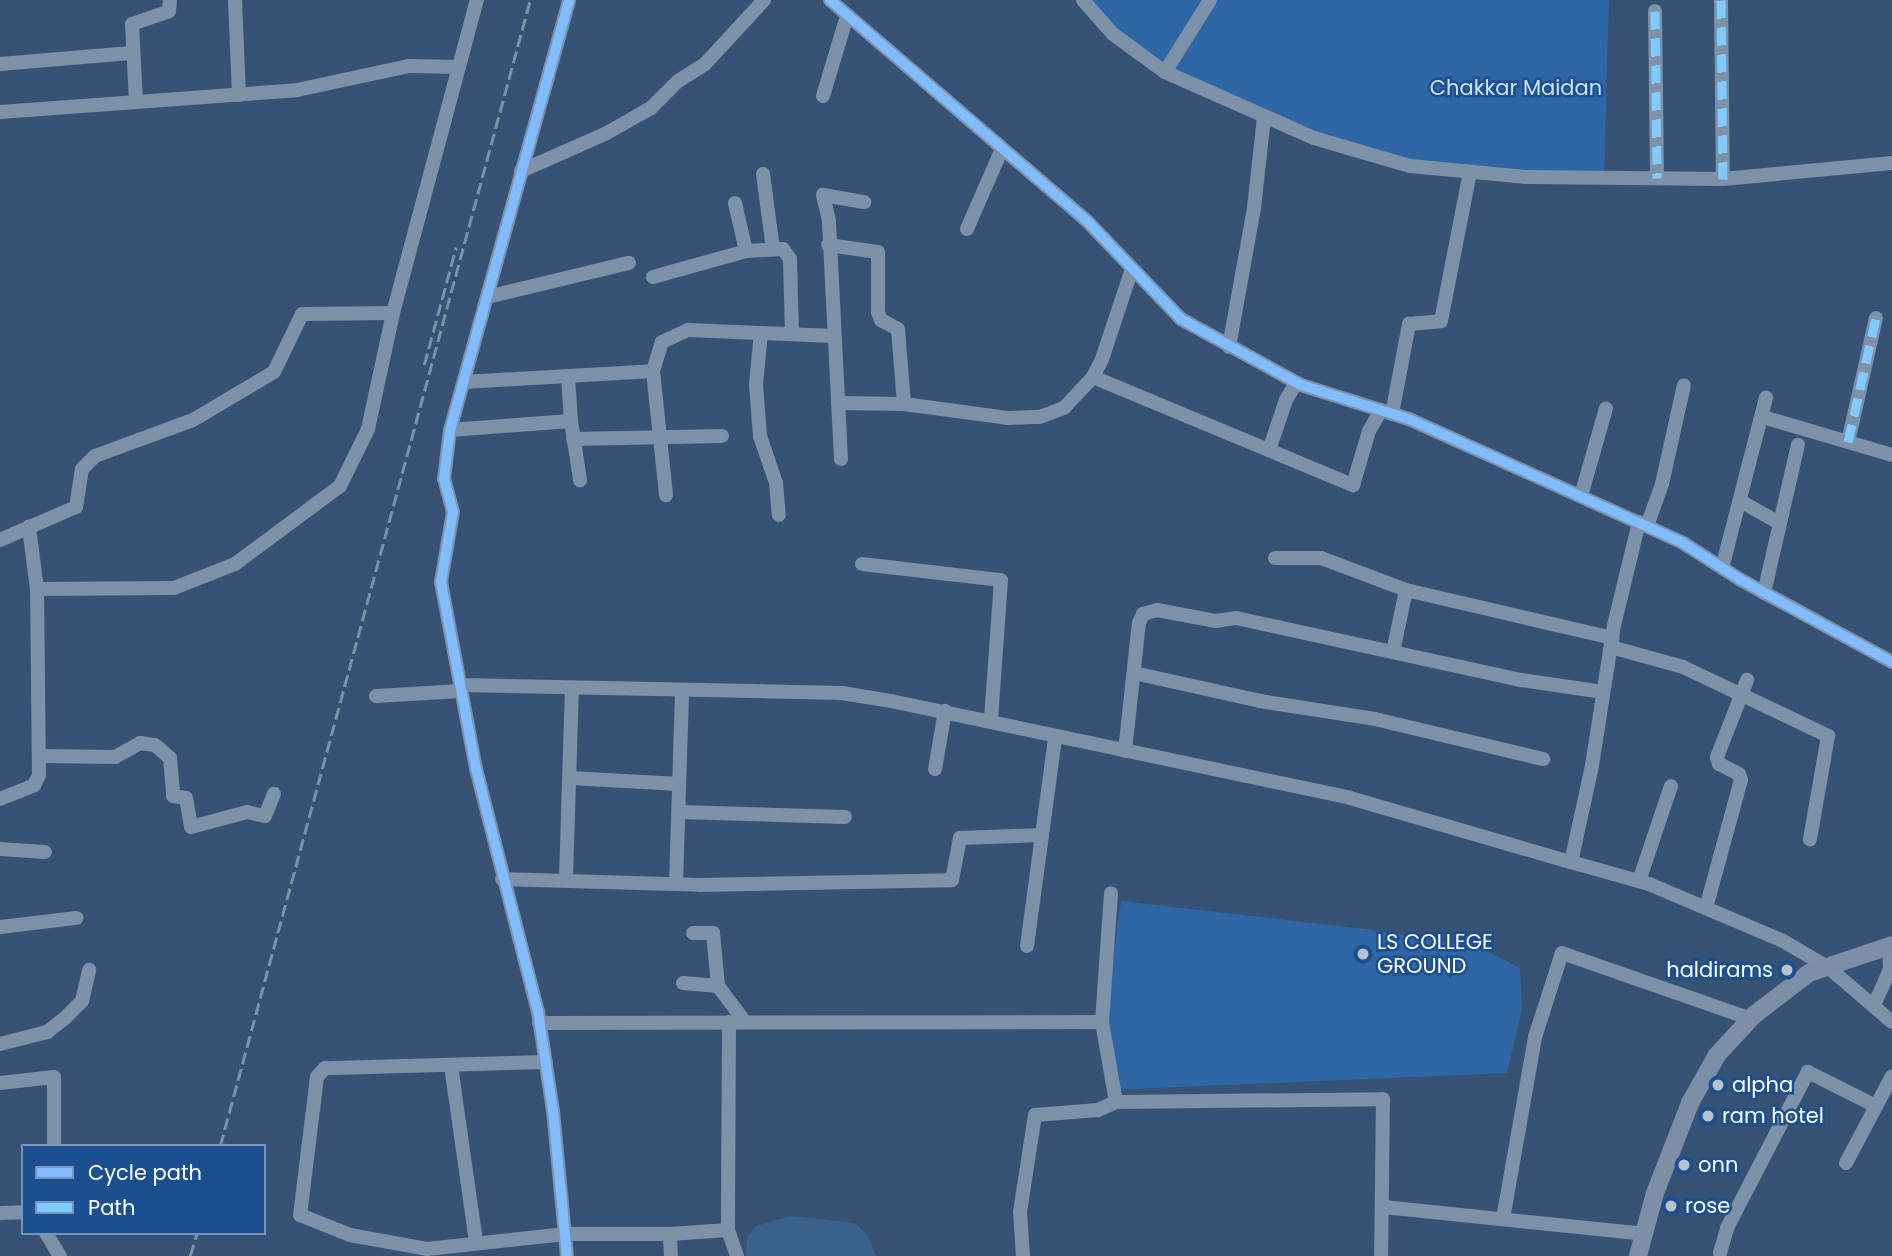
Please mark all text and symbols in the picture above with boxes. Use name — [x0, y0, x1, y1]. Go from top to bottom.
park label: Chakkar Maidan — [1430, 75, 1602, 101]
place label: LS COLLEGE GROUND — [1377, 929, 1493, 979]
marker: LS COLLEGE GROUND — [1355, 946, 1371, 962]
place label: haldirams — [1666, 957, 1773, 983]
marker: haldirams — [1779, 962, 1795, 978]
place label: alpha — [1732, 1072, 1793, 1098]
marker: alpha — [1710, 1077, 1726, 1093]
place label: ram hotel — [1722, 1103, 1824, 1129]
marker: ram hotel — [1700, 1108, 1716, 1124]
legend — [21, 1144, 266, 1235]
place label: onn — [1698, 1152, 1738, 1178]
marker: onn — [1676, 1157, 1692, 1173]
text: Cycle path — [88, 1158, 202, 1187]
text: Path — [88, 1193, 135, 1222]
place label: rose — [1685, 1193, 1730, 1219]
marker: rose — [1663, 1198, 1679, 1214]

